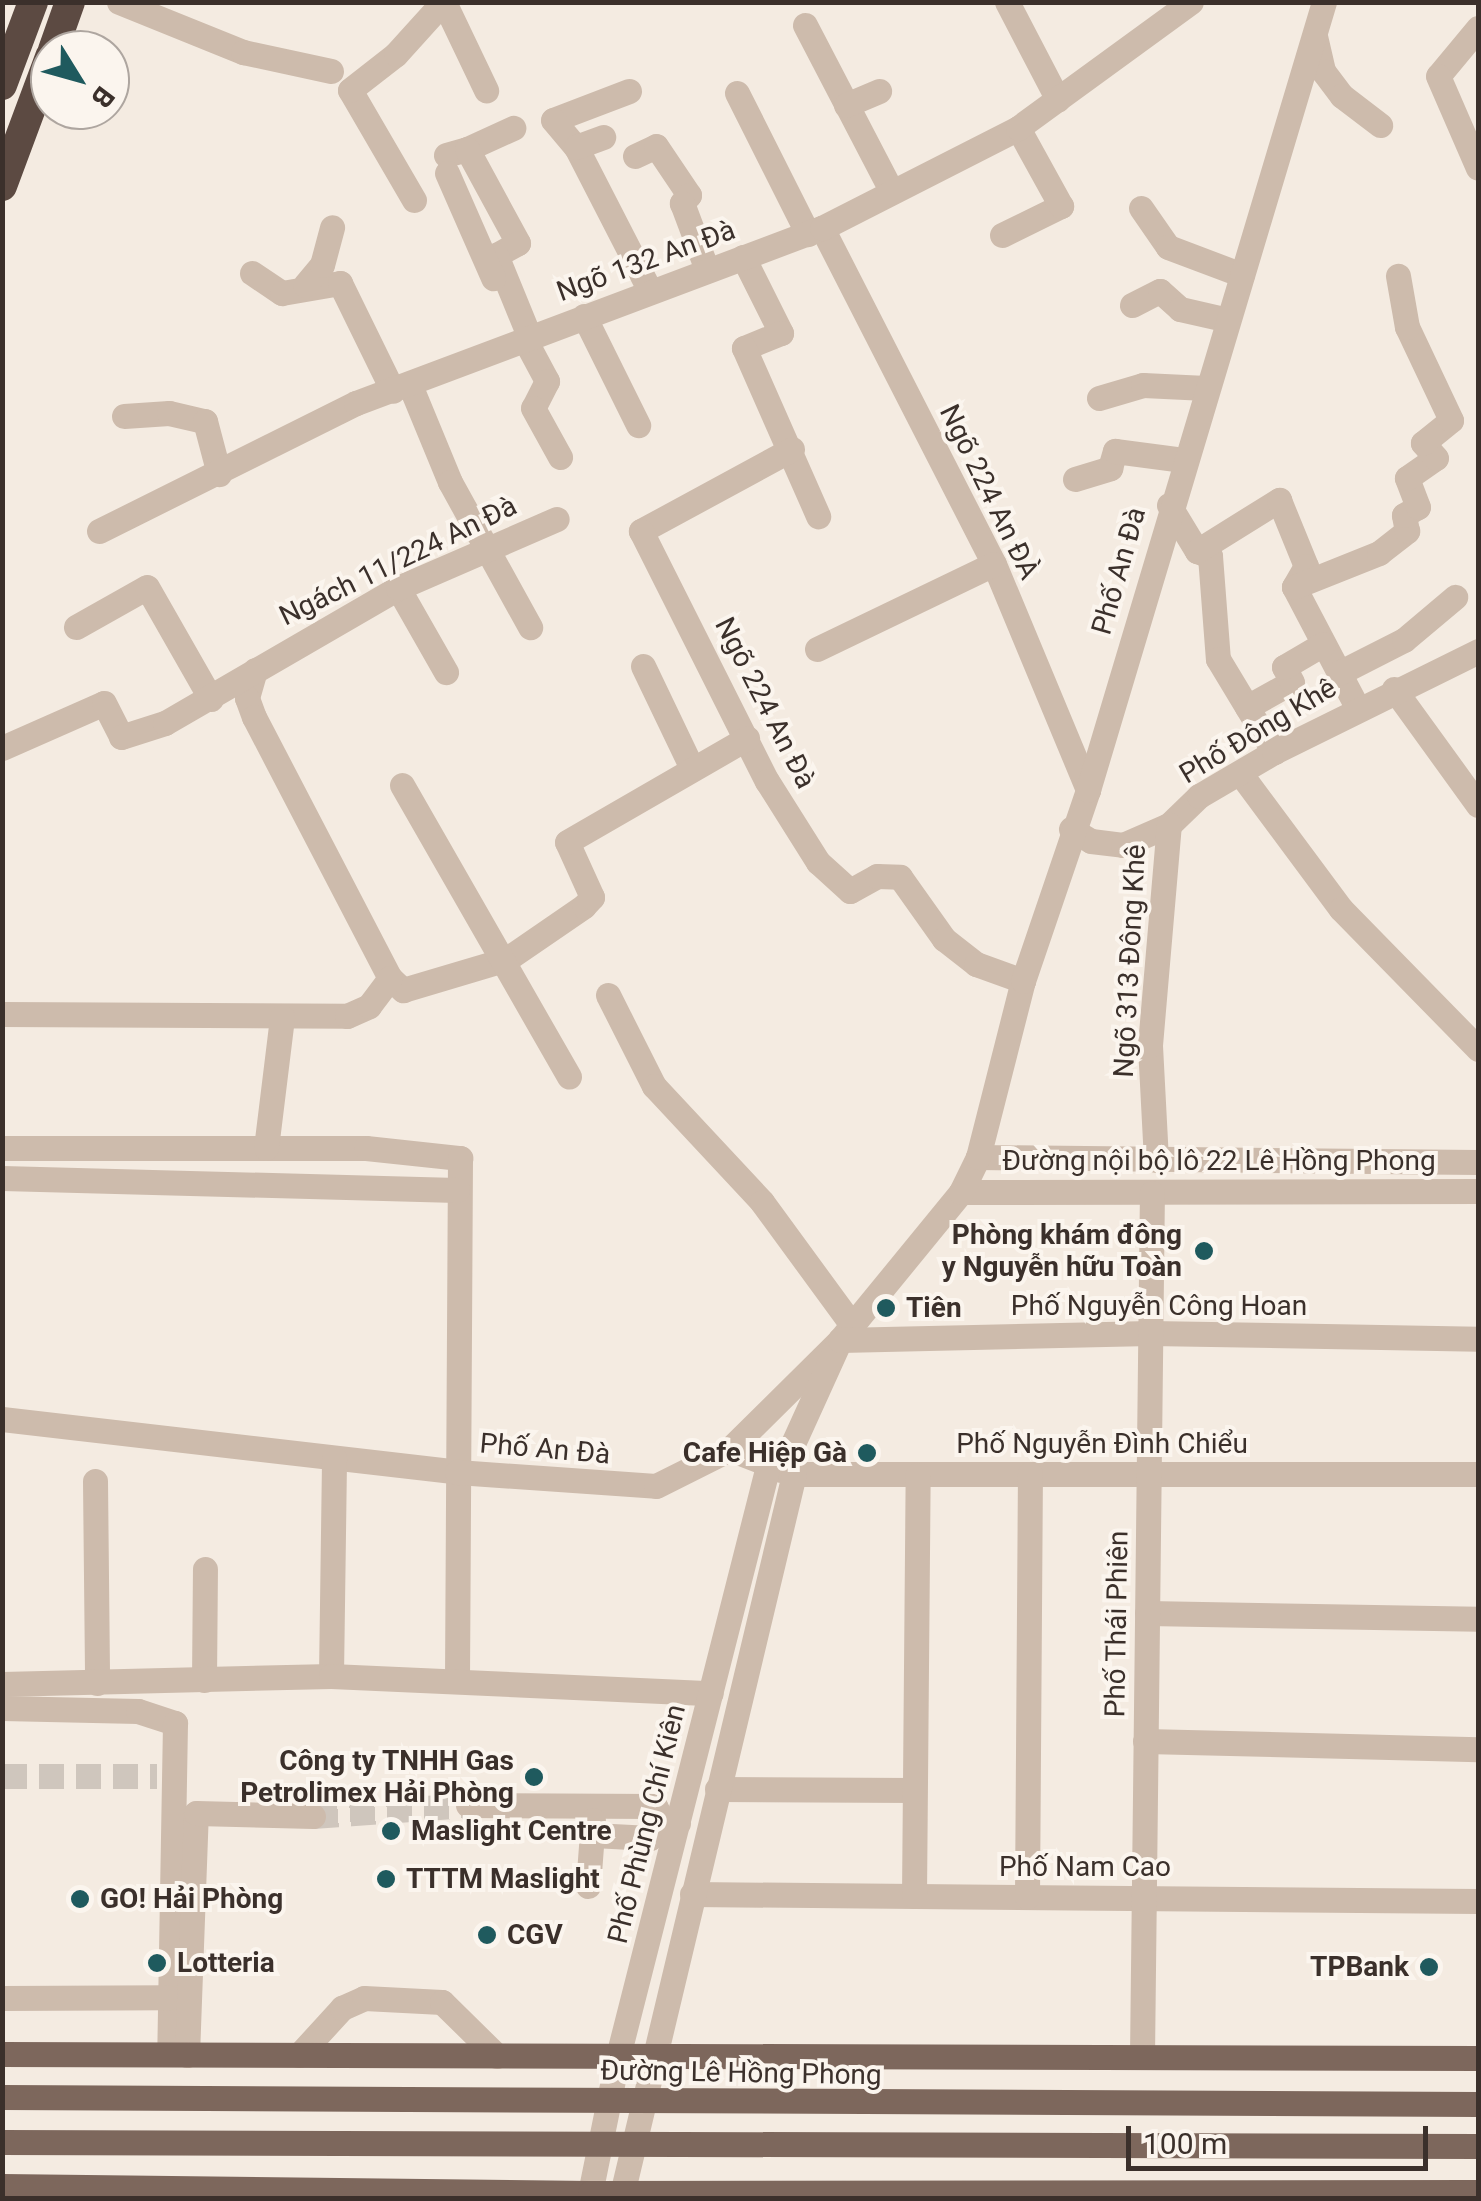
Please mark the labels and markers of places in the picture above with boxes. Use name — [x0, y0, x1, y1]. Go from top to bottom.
place label: Phòng khám đông y Nguyễn hữu Toàn — [941, 1218, 1182, 1284]
marker: Phòng khám đông y Nguyễn hữu Toàn — [1191, 1238, 1217, 1264]
place label: Tiên — [906, 1291, 962, 1325]
marker: Tiên — [875, 1297, 897, 1319]
place label: Cafe Hiệp Gà — [683, 1436, 847, 1470]
marker: Cafe Hiệp Gà — [856, 1442, 878, 1464]
place label: Công ty TNHH Gas Petrolimex Hải Phòng — [240, 1744, 514, 1810]
marker: Công ty TNHH Gas Petrolimex Hải Phòng — [523, 1766, 545, 1788]
place label: Maslight Centre — [411, 1814, 612, 1848]
marker: Maslight Centre — [380, 1820, 402, 1842]
place label: TTTM Maslight — [406, 1862, 600, 1896]
marker: TTTM Maslight — [375, 1868, 397, 1890]
place label: GO! Hải Phòng — [100, 1882, 283, 1916]
marker: GO! Hải Phòng — [69, 1888, 91, 1910]
place label: CGV — [507, 1918, 563, 1952]
marker: CGV — [476, 1924, 498, 1946]
place label: Lotteria — [177, 1946, 275, 1980]
place label: TPBank — [1310, 1950, 1409, 1984]
marker: Lotteria — [146, 1952, 168, 1974]
marker: TPBank — [1418, 1956, 1440, 1978]

